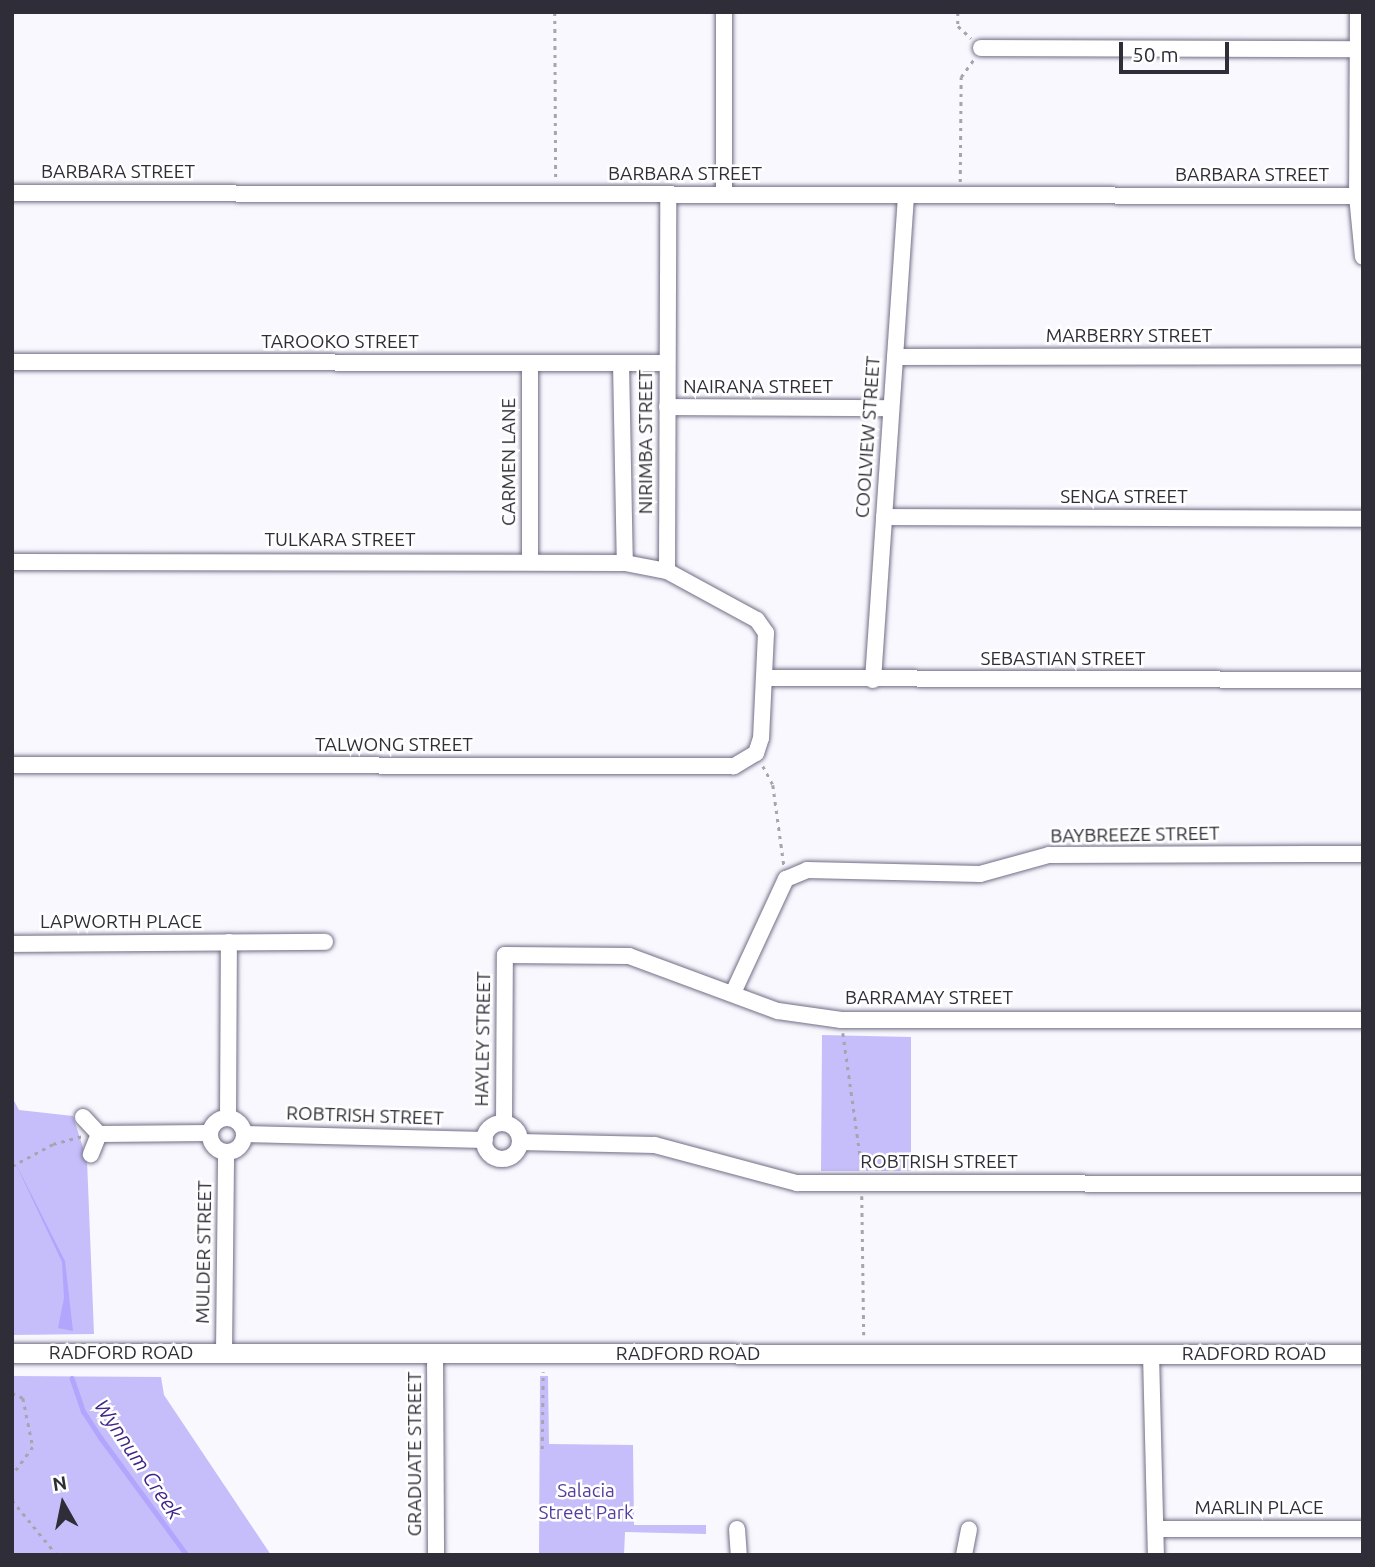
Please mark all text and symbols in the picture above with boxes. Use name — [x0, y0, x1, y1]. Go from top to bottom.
scale bar — [1123, 28, 1233, 72]
text: 50 m — [1132, 42, 1179, 66]
street label: BARBARA STREET — [41, 161, 195, 183]
street label: BARBARA STREET — [608, 163, 762, 185]
street label: BARBARA STREET — [1175, 164, 1329, 186]
street label: MARBERRY STREET — [1046, 325, 1212, 347]
street label: TAROOKO STREET — [261, 331, 419, 353]
street label: COOLVIEW STREET — [851, 355, 885, 519]
street label: NIRIMBA STREET — [635, 370, 657, 514]
street label: NAIRANA STREET — [683, 376, 833, 398]
street label: CARMEN LANE — [498, 398, 520, 526]
street label: SENGA STREET — [1060, 486, 1188, 508]
street label: TULKARA STREET — [264, 529, 416, 551]
street label: SEBASTIAN STREET — [980, 648, 1146, 670]
street label: TALWONG STREET — [315, 734, 473, 756]
street label: BAYBREEZE STREET — [1050, 822, 1220, 848]
street label: LAPWORTH PLACE — [40, 911, 202, 933]
street label: HAYLEY STREET — [470, 971, 496, 1107]
street label: BARRAMAY STREET — [845, 987, 1013, 1009]
street label: ROBTRISH STREET — [286, 1102, 444, 1130]
street label: ROBTRISH STREET — [860, 1151, 1018, 1173]
street label: MULDER STREET — [191, 1180, 217, 1324]
street label: RADFORD ROAD — [49, 1342, 193, 1364]
street label: RADFORD ROAD — [616, 1343, 760, 1365]
street label: RADFORD ROAD — [1182, 1343, 1326, 1365]
street label: GRADUATE STREET — [404, 1372, 426, 1536]
water label: Wynnum Creek — [90, 1394, 188, 1524]
north arrow — [28, 1469, 98, 1539]
text: N — [51, 1471, 68, 1495]
park label: Salacia Street Park — [538, 1480, 634, 1524]
street label: MARLIN PLACE — [1194, 1497, 1324, 1519]

